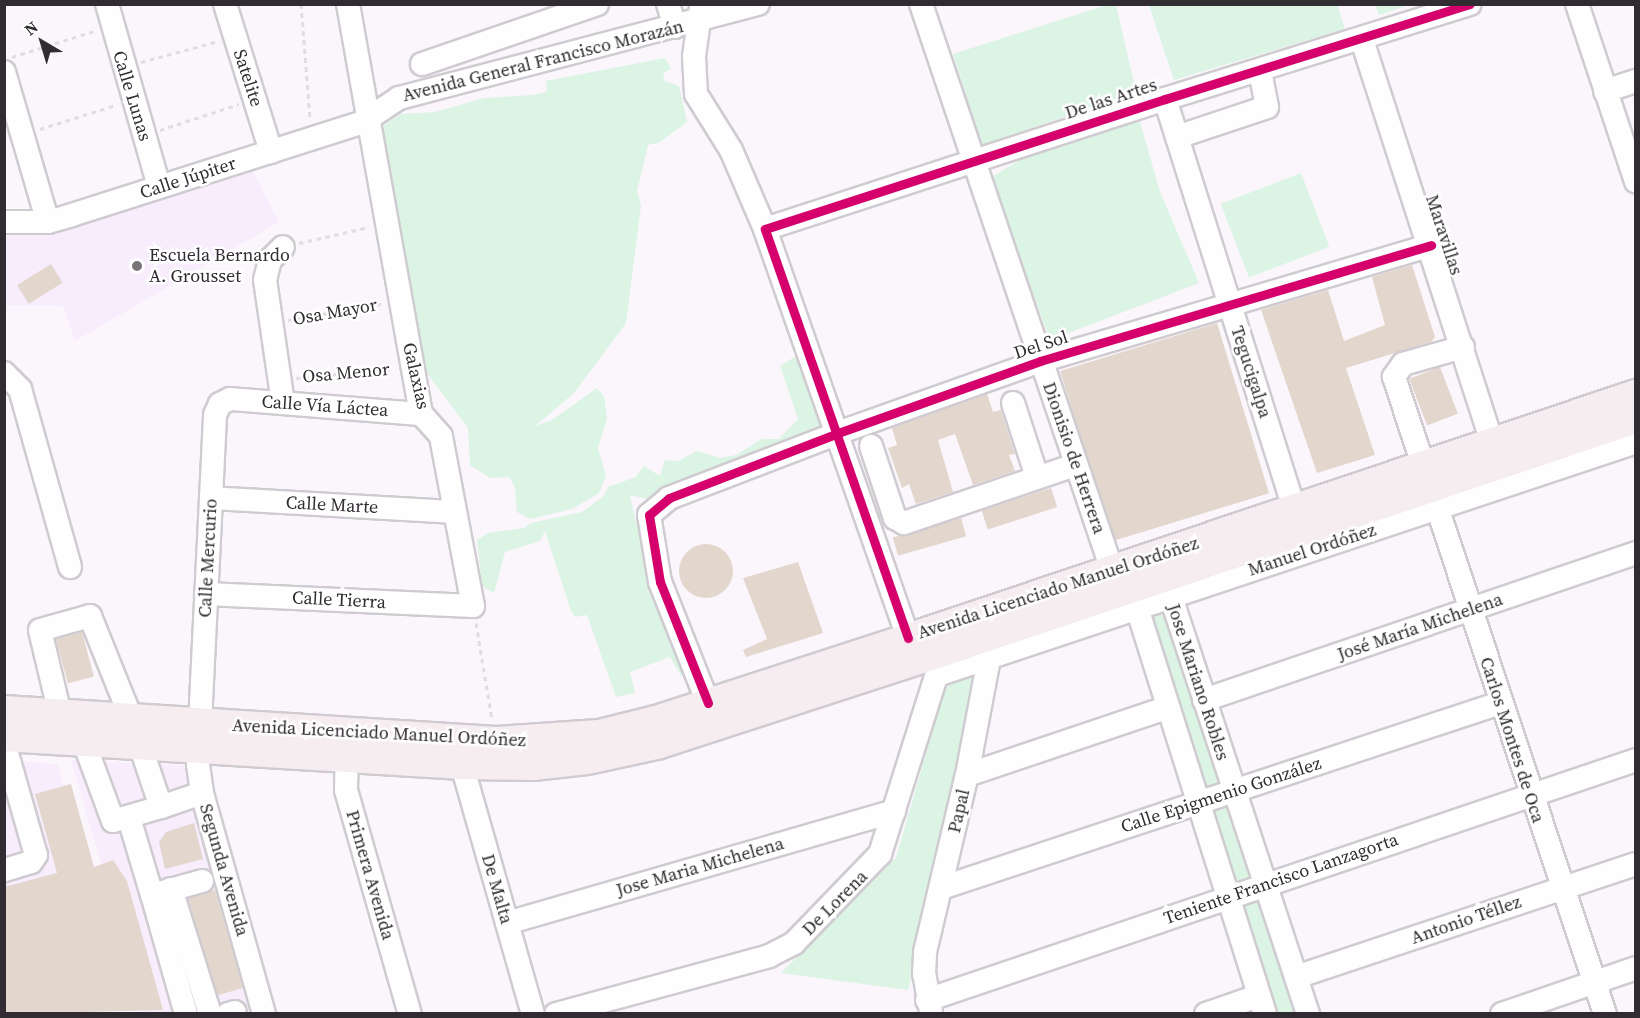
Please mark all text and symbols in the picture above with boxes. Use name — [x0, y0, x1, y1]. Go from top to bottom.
north arrow — [12, 12, 72, 72]
text: N — [20, 16, 42, 40]
street label: Avenida General Francisco Morazán — [400, 16, 686, 106]
street label: Satelite — [229, 47, 267, 109]
street label: Calle Lunas — [108, 48, 156, 144]
street label: De las Artes — [1062, 74, 1160, 124]
street label: Calle Júpiter — [137, 152, 239, 204]
street label: Maravillas — [1421, 192, 1467, 278]
place label: Escuela Bernardo A. Grousset — [149, 245, 290, 288]
marker: Escuela Bernardo A. Grousset — [130, 259, 144, 273]
street label: Osa Mayor — [291, 294, 379, 330]
street label: Tegucigalpa — [1226, 323, 1276, 421]
street label: Del Sol — [1011, 326, 1071, 364]
street label: Galaxias — [398, 341, 434, 411]
street label: Osa Menor — [302, 358, 390, 388]
street label: Dionisio de Herrera — [1038, 379, 1110, 537]
street label: Calle Vía Láctea — [261, 391, 389, 421]
street label: Calle Marte — [285, 492, 379, 518]
street label: Calle Mercurio — [194, 498, 222, 618]
street label: Manuel Ordóñez — [1245, 519, 1379, 581]
street label: Avenida Licenciado Manuel Ordóñez — [915, 532, 1201, 644]
street label: Calle Tierra — [291, 587, 387, 613]
street label: José María Michelena — [1335, 589, 1505, 665]
street label: Jose Mariano Robles — [1163, 601, 1233, 763]
street label: Carlos Montes de Oca — [1475, 654, 1549, 826]
street label: Avenida Licenciado Manuel Ordóñez — [232, 715, 526, 751]
street label: Calle Epigmenio González — [1118, 752, 1324, 838]
street label: Papal — [943, 787, 975, 835]
street label: Segunda Avenida — [195, 801, 253, 939]
street label: Primera Avenida — [341, 808, 399, 942]
street label: Teniente Francisco Lanzagorta — [1161, 829, 1401, 929]
street label: Jose Maria Michelena — [614, 833, 786, 901]
street label: De Malta — [477, 852, 517, 926]
street label: De Lorena — [798, 866, 872, 940]
street label: Antonio Téllez — [1408, 891, 1524, 949]

